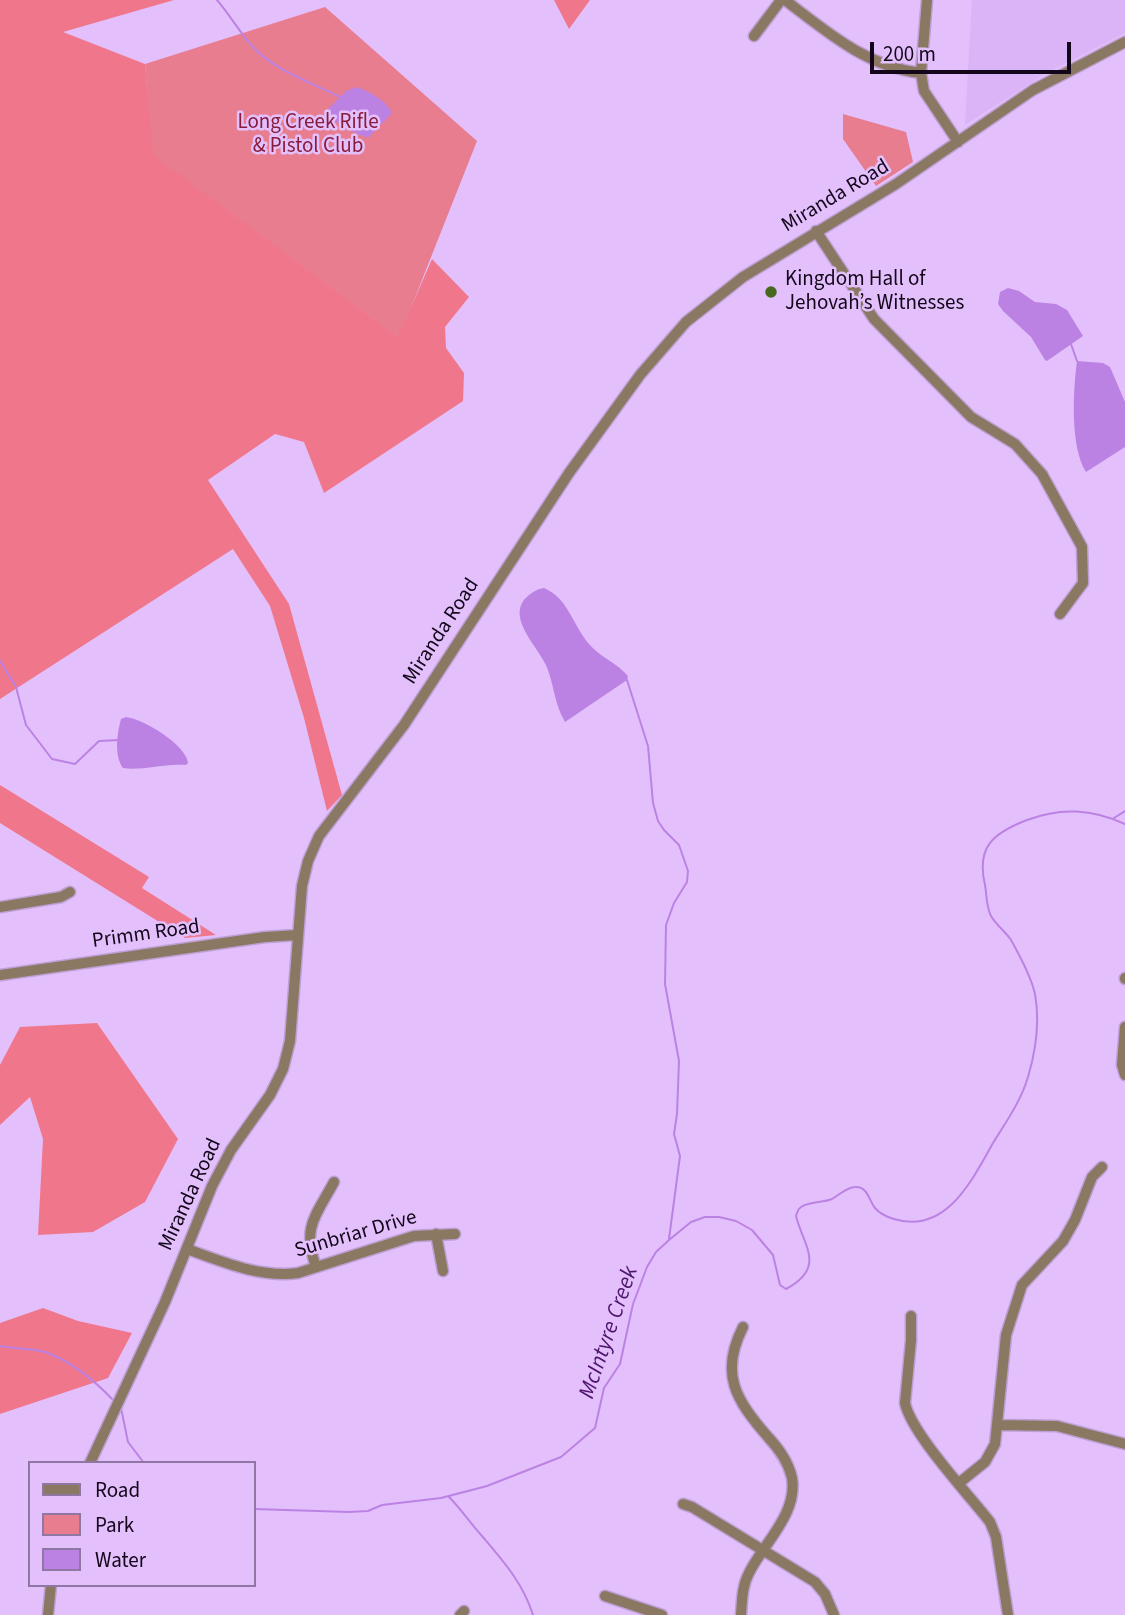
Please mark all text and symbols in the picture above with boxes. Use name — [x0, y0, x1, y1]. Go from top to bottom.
scale bar — [873, 28, 1074, 72]
text: 200 m — [883, 39, 936, 69]
park label: Long Creek Rifle & Pistol Club — [237, 110, 379, 160]
street label: Miranda Road — [778, 155, 894, 239]
place label: Kingdom Hall of Jehovah’s Witnesses — [785, 267, 964, 317]
marker: Kingdom Hall of Jehovah’s Witnesses — [763, 284, 779, 300]
street label: Miranda Road — [399, 574, 485, 690]
street label: Primm Road — [91, 915, 201, 955]
street label: Miranda Road — [154, 1135, 228, 1255]
street label: Sunbriar Drive — [292, 1206, 420, 1264]
water label: McIntyre Creek — [574, 1263, 646, 1403]
legend — [28, 1461, 256, 1587]
text: Road — [95, 1475, 140, 1505]
text: Park — [95, 1510, 134, 1540]
text: Water — [95, 1545, 146, 1575]

